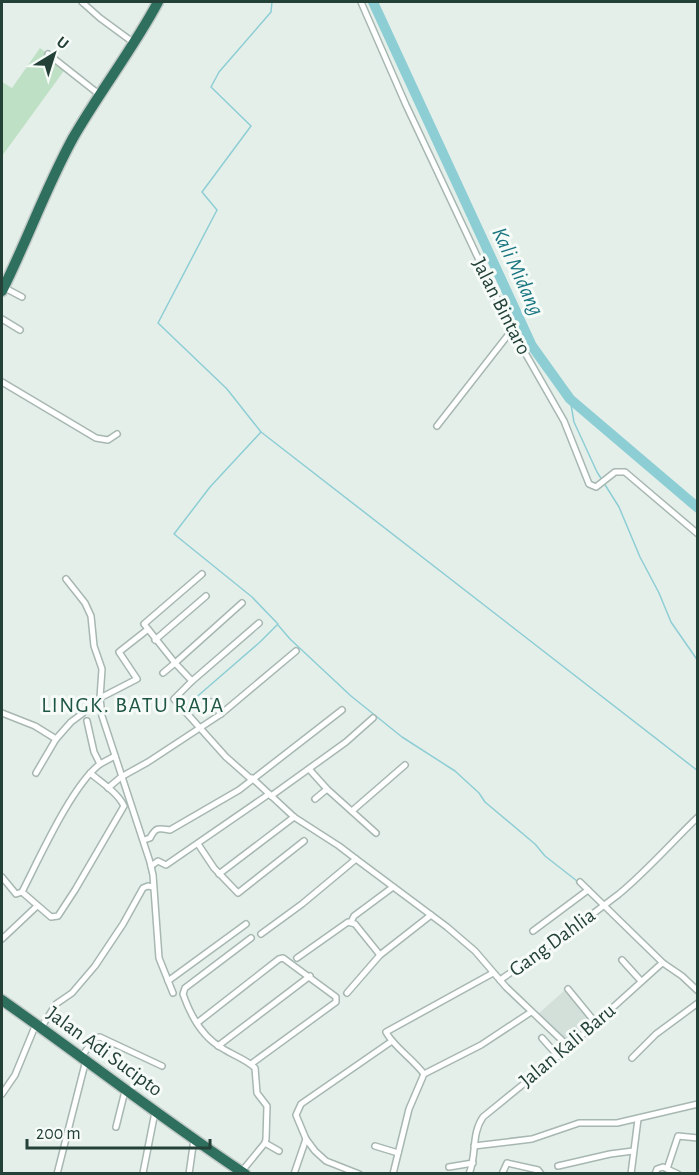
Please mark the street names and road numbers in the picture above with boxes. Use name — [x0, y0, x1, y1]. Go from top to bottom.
street label: Jalan Bintaro — [468, 255, 535, 358]
street label: Gang Dahlia — [505, 904, 599, 980]
street label: Jalan Kali Baru — [515, 999, 619, 1091]
street label: Jalan Adi Sucipto — [43, 1003, 166, 1100]

